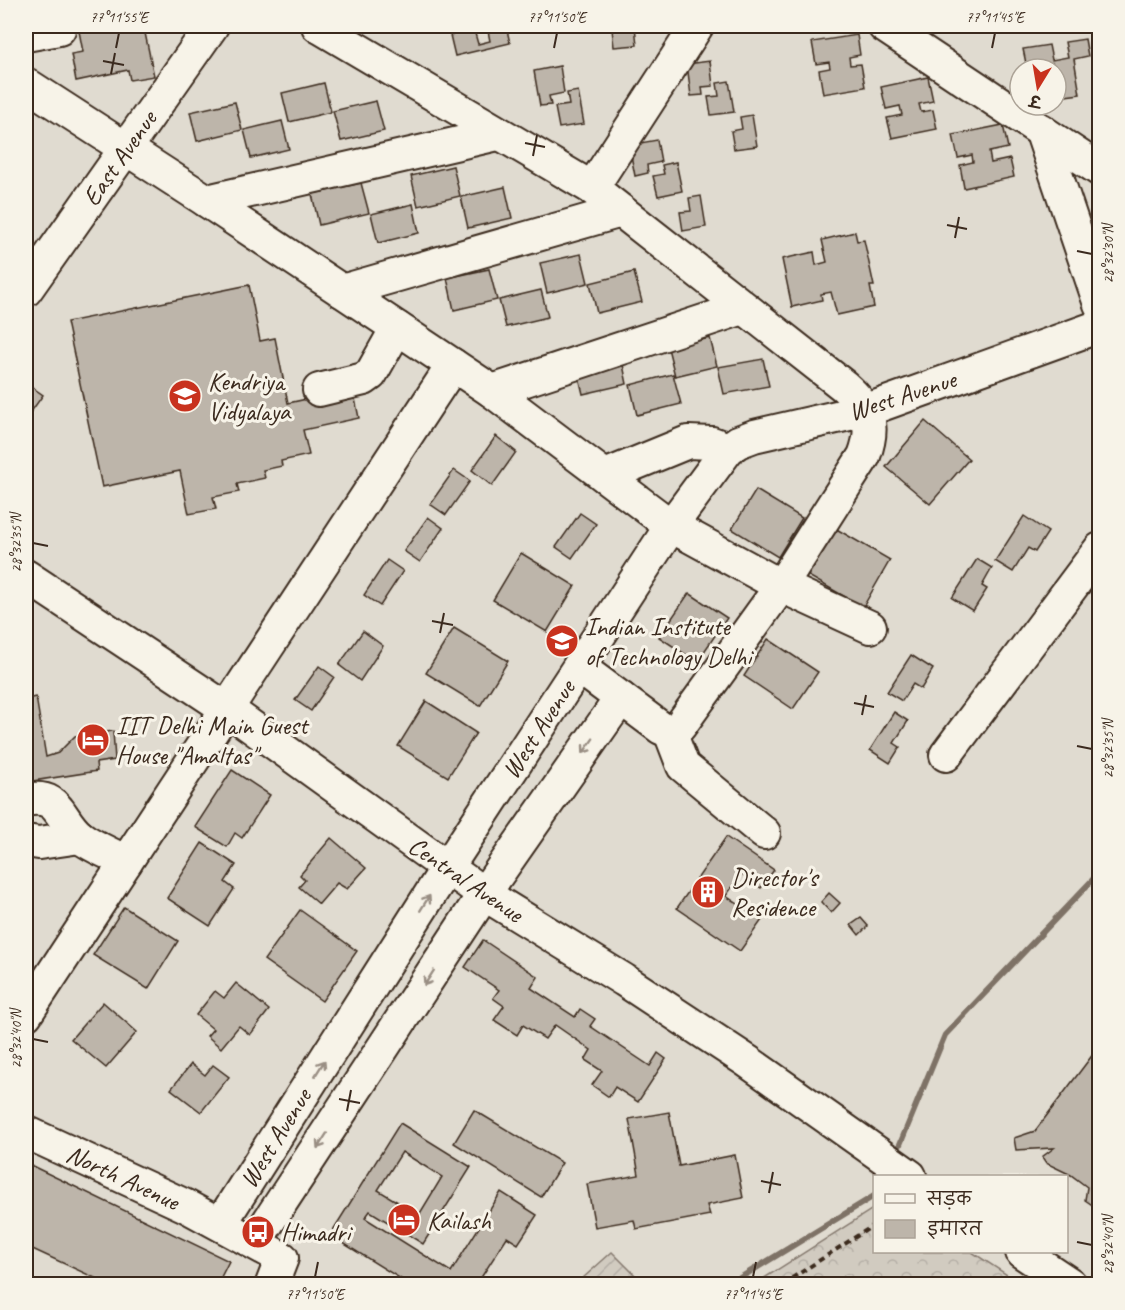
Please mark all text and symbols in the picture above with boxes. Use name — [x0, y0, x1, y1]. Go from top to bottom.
text: 77°11'55"E — [90, 8, 150, 27]
text: 77°11'50"E — [528, 8, 588, 27]
text: 77°11'45"E — [966, 8, 1026, 27]
north arrow — [1008, 57, 1068, 117]
text: उ — [1027, 90, 1044, 112]
street label: East Avenue — [75, 102, 166, 212]
text: 28°32'30"N — [1099, 221, 1118, 284]
street label: West Avenue — [844, 362, 962, 428]
place label: Kendriya Vidyalaya — [208, 365, 292, 428]
school or university icon: Kendriya Vidyalaya — [167, 378, 203, 414]
text: 28°32'35"N — [7, 510, 26, 573]
place label: Indian Institute of Technology Delhi — [585, 610, 754, 673]
school or university icon: Indian Institute of Technology Delhi — [544, 623, 580, 659]
street label: West Avenue — [494, 672, 584, 785]
place label: IIT Delhi Main Guest House "Amaltas" — [116, 709, 310, 772]
text: 28°32'35"N — [1099, 716, 1118, 779]
hotel icon: IIT Delhi Main Guest House "Amaltas" — [75, 722, 111, 758]
one-way arrow — [582, 737, 594, 754]
street label: Central Avenue — [402, 829, 531, 931]
place label: Director's Residence — [731, 861, 819, 924]
building icon: Director's Residence — [690, 874, 726, 910]
one-way arrow — [419, 895, 431, 912]
one-way arrow — [422, 969, 434, 986]
text: 28°32'40"N — [7, 1006, 26, 1069]
one-way arrow — [314, 1060, 326, 1076]
street label: West Avenue — [232, 1080, 320, 1194]
one-way arrow — [315, 1132, 327, 1149]
street label: North Avenue — [61, 1137, 186, 1219]
legend — [873, 1175, 1068, 1253]
text: सड़क — [926, 1188, 972, 1210]
hotel icon: Kailash — [386, 1202, 422, 1238]
place label: Kailash — [427, 1204, 492, 1237]
text: 28°32'40"N — [1099, 1212, 1118, 1275]
bus stop icon: Himadri — [240, 1214, 276, 1250]
place label: Himadri — [281, 1216, 353, 1249]
text: इमारत — [927, 1218, 983, 1240]
text: 77°11'50"E — [286, 1285, 346, 1304]
text: 77°11'45"E — [724, 1285, 784, 1304]

